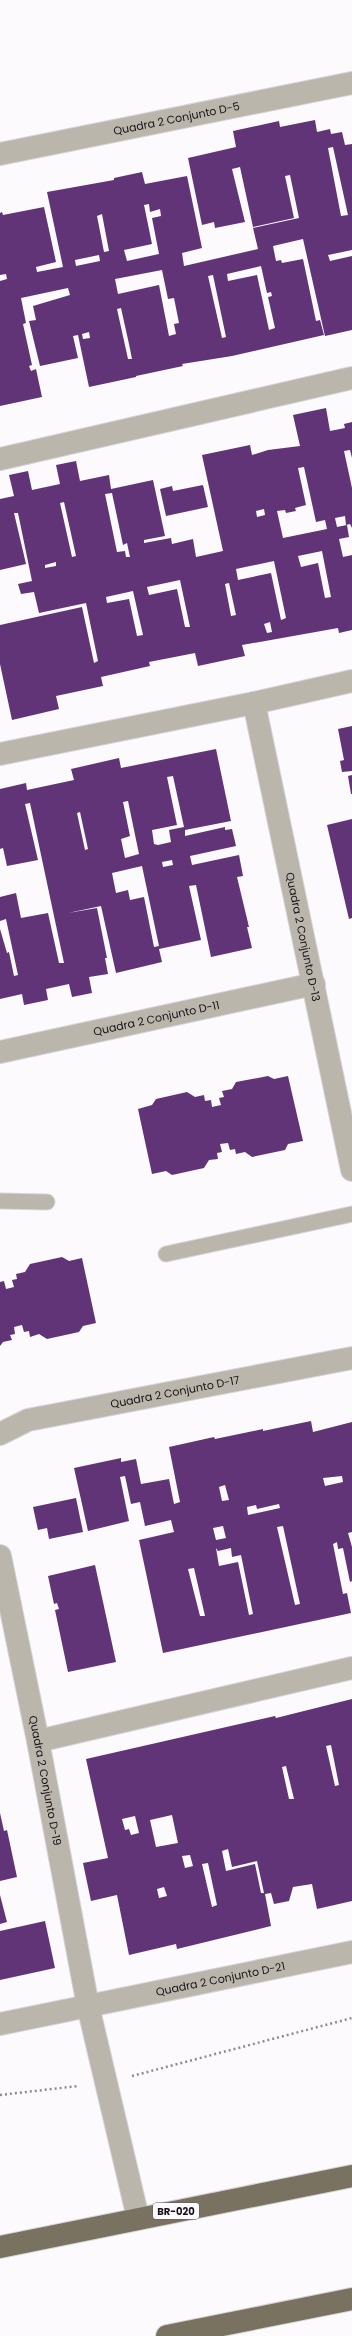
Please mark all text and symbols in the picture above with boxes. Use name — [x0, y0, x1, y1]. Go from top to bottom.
street label: Quadra 2 Conjunto D-5 — [112, 98, 241, 139]
street label: Quadra 2 Conjunto D-13 — [282, 871, 324, 1003]
street label: Quadra 2 Conjunto D-11 — [92, 997, 221, 1040]
street label: Quadra 2 Conjunto D-17 — [109, 1372, 241, 1412]
street label: Quadra 2 Conjunto D-19 — [25, 1714, 66, 1847]
street label: Quadra 2 Conjunto D-21 — [154, 1958, 286, 2000]
road number: BR-020 — [153, 2203, 199, 2219]

